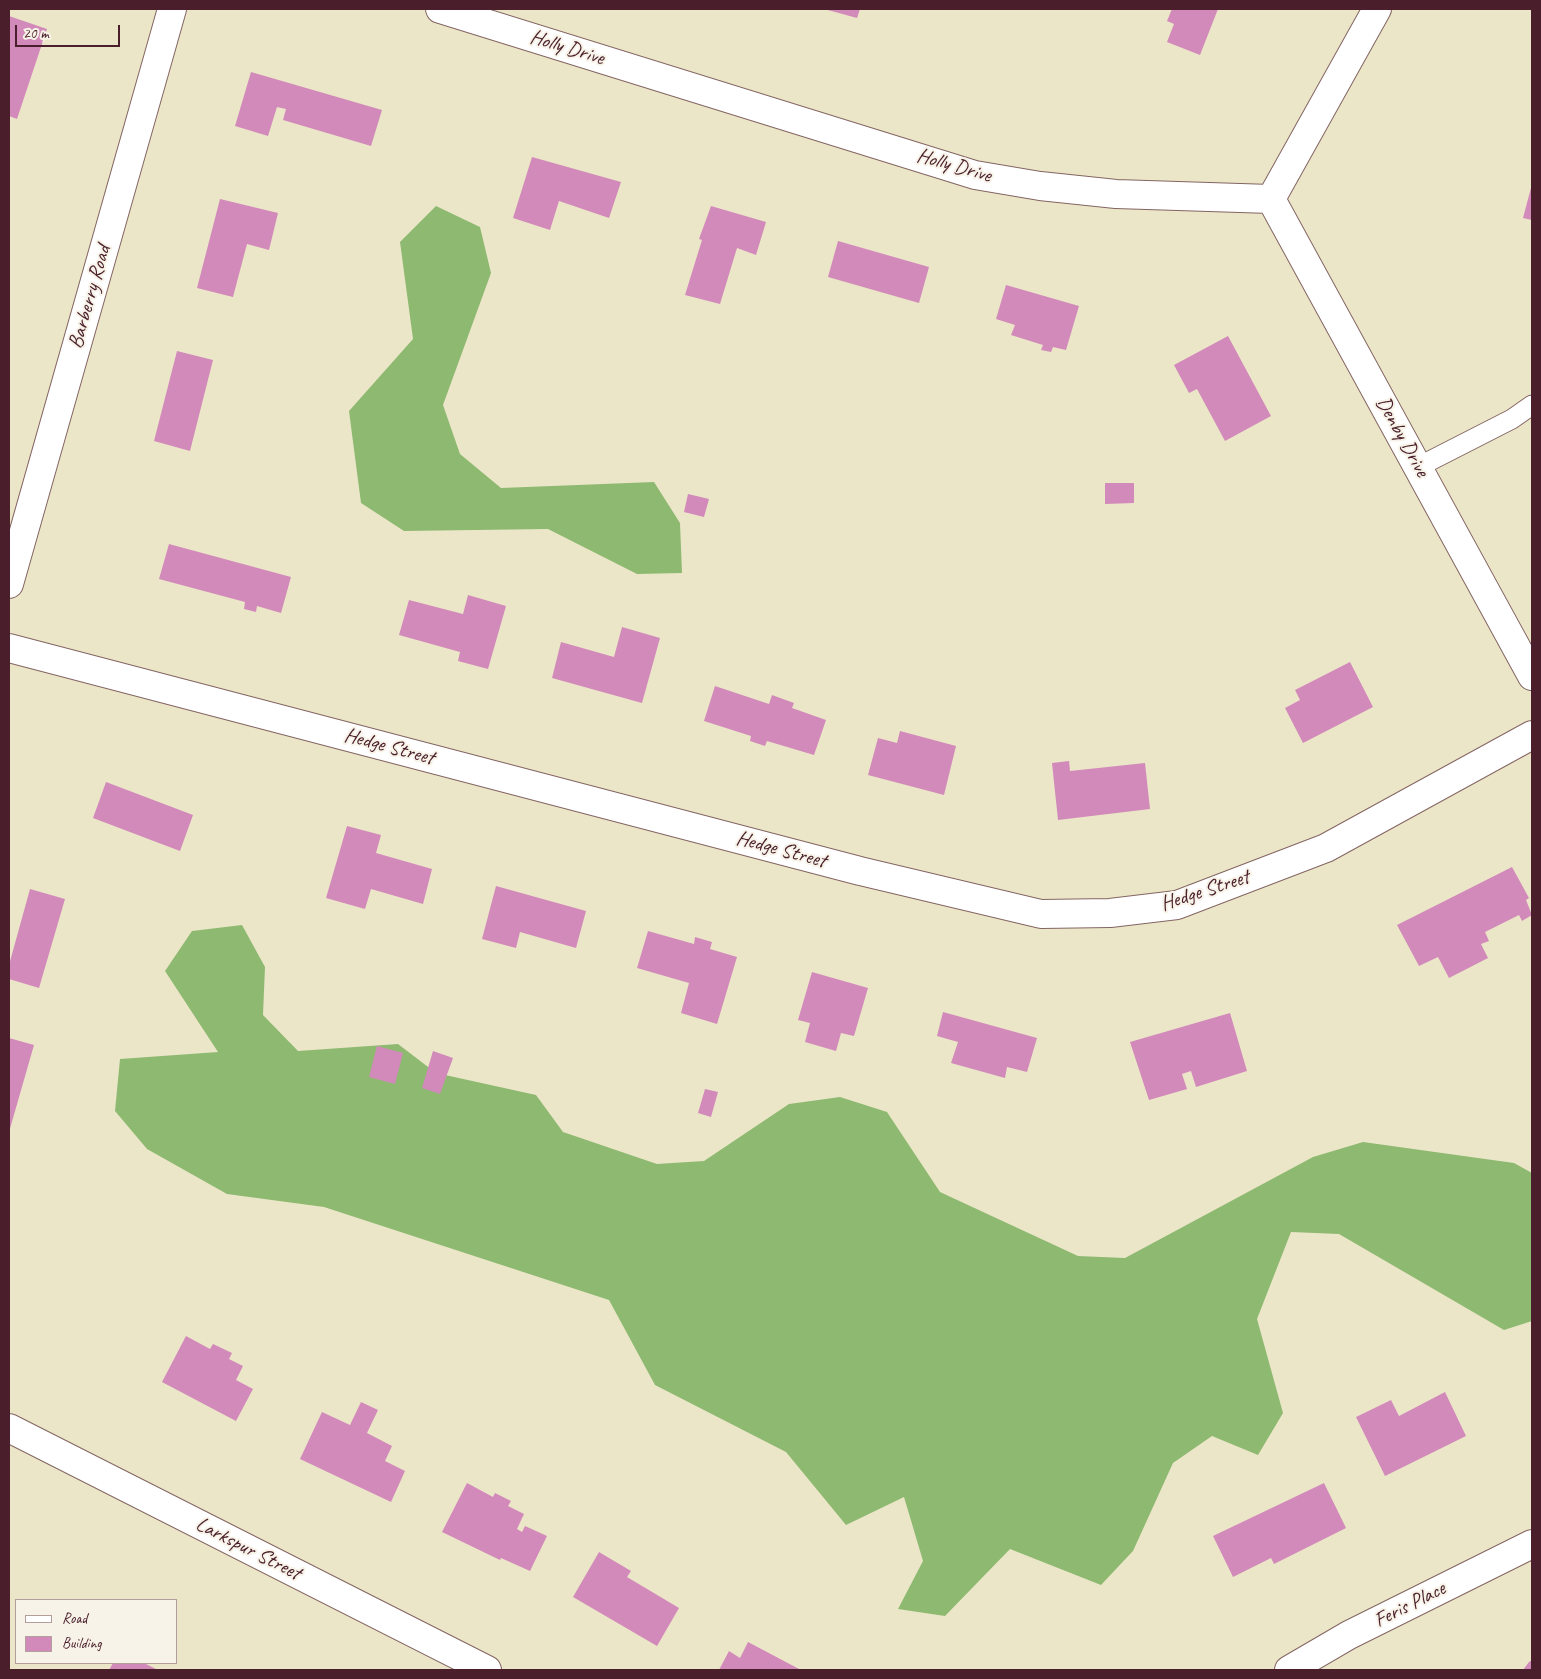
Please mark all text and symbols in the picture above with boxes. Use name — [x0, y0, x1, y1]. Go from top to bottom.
scale bar — [18, 15, 122, 47]
text: 20 m — [23, 24, 49, 43]
street label: Holly Drive — [527, 25, 607, 71]
street label: Holly Drive — [914, 143, 994, 189]
street label: Barberry Road — [63, 243, 117, 351]
street label: Denby Drive — [1370, 393, 1434, 481]
street label: Hedge Street — [341, 723, 437, 771]
street label: Hedge Street — [733, 826, 829, 874]
street label: Hedge Street — [1157, 865, 1253, 917]
street label: Larkspur Street — [191, 1512, 305, 1586]
street label: Feris Place — [1370, 1576, 1450, 1634]
legend — [15, 1599, 178, 1664]
text: Road — [62, 1609, 87, 1628]
text: Building — [62, 1634, 101, 1653]

